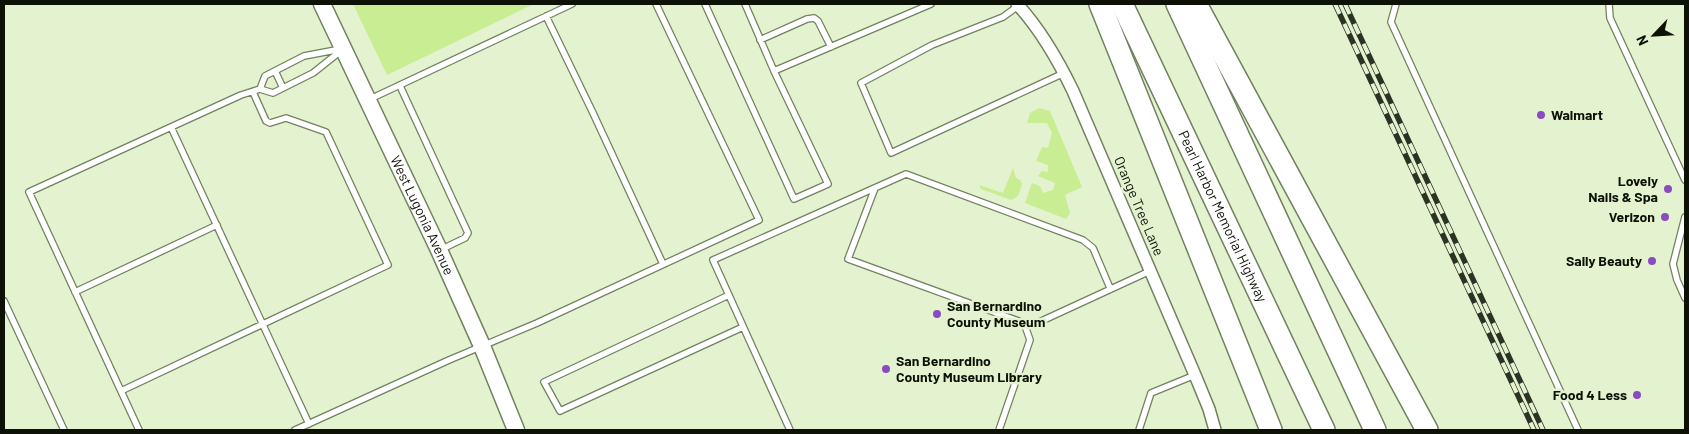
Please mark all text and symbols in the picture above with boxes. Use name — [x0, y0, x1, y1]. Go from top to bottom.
north arrow — [1629, 10, 1679, 60]
text: N — [1632, 33, 1651, 49]
place label: Walmart — [1551, 106, 1603, 123]
marker: Walmart — [1535, 109, 1547, 121]
street label: Pearl Harbor Memorial Highway — [1175, 128, 1271, 305]
street label: West Lugonia Avenue — [387, 153, 458, 277]
street label: Orange Tree Lane — [1111, 154, 1168, 258]
place label: Lovely Nails & Spa — [1588, 172, 1658, 205]
marker: Lovely Nails & Spa — [1662, 183, 1674, 195]
place label: Verizon — [1609, 208, 1655, 225]
marker: Verizon — [1659, 211, 1671, 223]
place label: Sally Beauty — [1566, 252, 1642, 269]
marker: Sally Beauty — [1646, 255, 1658, 267]
place label: San Bernardino County Museum — [947, 297, 1046, 330]
marker: San Bernardino County Museum — [931, 308, 943, 320]
place label: San Bernardino County Museum Library — [896, 352, 1042, 385]
marker: San Bernardino County Museum Library — [880, 363, 892, 375]
place label: Food 4 Less — [1553, 386, 1627, 403]
marker: Food 4 Less — [1631, 389, 1643, 401]

